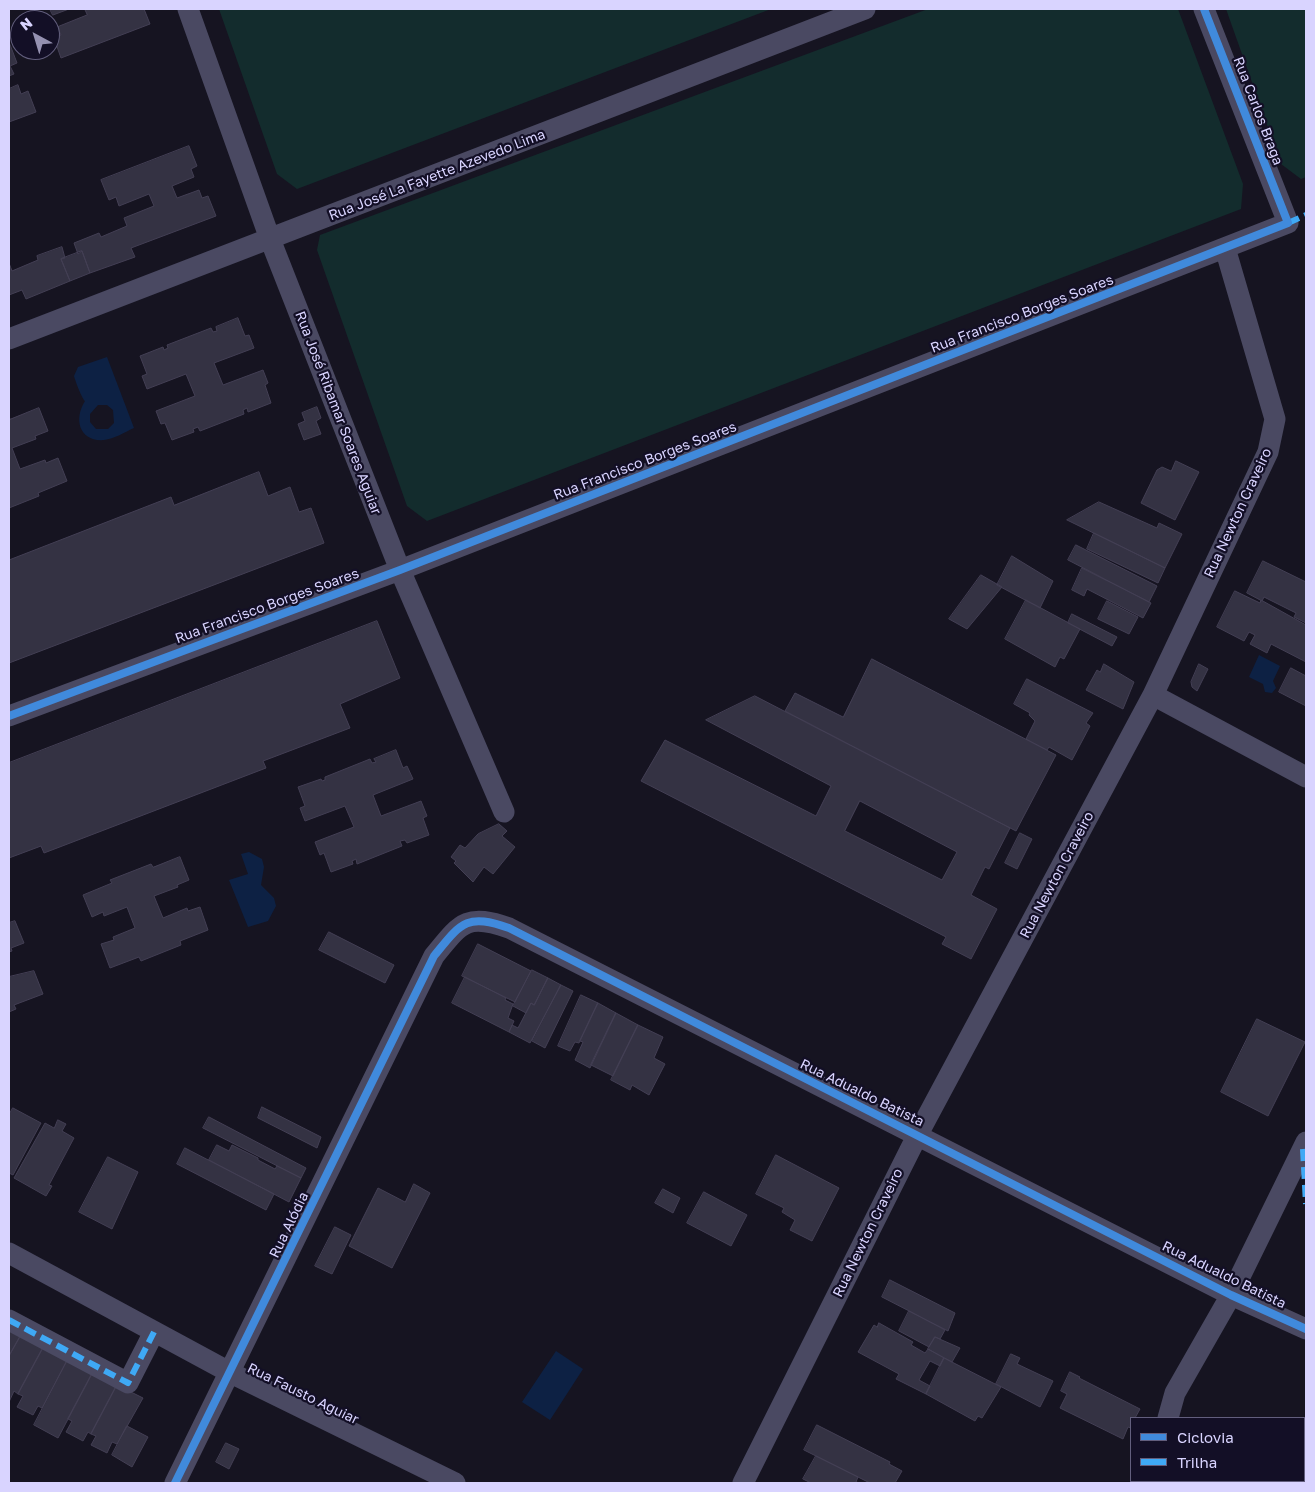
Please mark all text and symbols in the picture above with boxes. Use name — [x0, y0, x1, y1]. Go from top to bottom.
north arrow — [10, 10, 60, 60]
text: N — [16, 14, 35, 34]
street label: Rua Carlos Braga — [1230, 54, 1286, 168]
street label: Rua José La Fayette Azevedo Lima — [326, 126, 548, 224]
street label: Rua Francisco Borges Soares — [928, 271, 1116, 357]
street label: Rua José Ribamar Soares Aguiar — [291, 309, 385, 517]
street label: Rua Francisco Borges Soares — [551, 418, 739, 504]
street label: Rua Newton Craveiro — [1201, 446, 1275, 580]
street label: Rua Francisco Borges Soares — [173, 565, 361, 647]
street label: Rua Newton Craveiro — [1016, 809, 1098, 941]
street label: Rua Adualdo Batista — [797, 1056, 927, 1130]
street label: Rua Newton Craveiro — [830, 1166, 906, 1300]
street label: Rua Alódia — [266, 1189, 312, 1261]
street label: Rua Adualdo Batista — [1159, 1238, 1289, 1312]
street label: Rua Fausto Aguiar — [245, 1360, 361, 1428]
legend — [1130, 1417, 1305, 1482]
text: Ciclovia — [1177, 1428, 1234, 1446]
text: Trilha — [1177, 1453, 1217, 1471]

